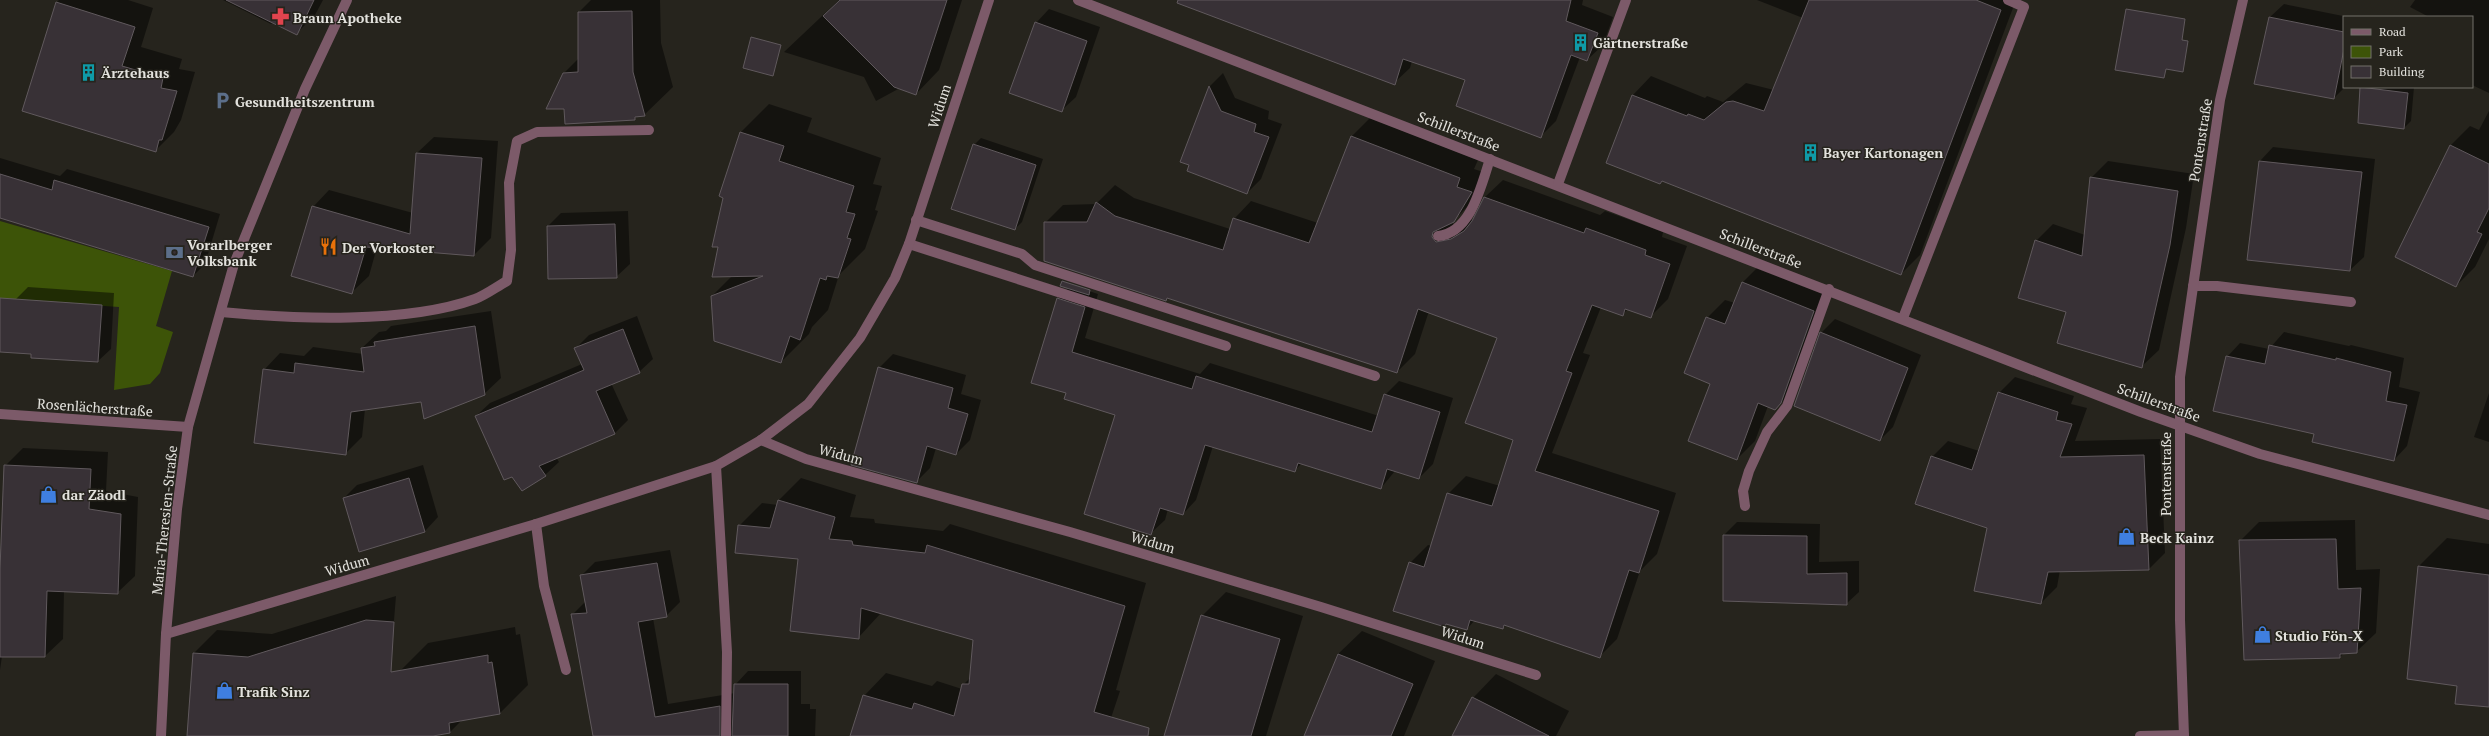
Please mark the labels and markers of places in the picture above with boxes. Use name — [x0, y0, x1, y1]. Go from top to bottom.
pharmacy icon: Braun Apotheke — [270, 7, 290, 27]
place label: Braun Apotheke — [293, 8, 402, 27]
building icon: Gärtnerstraße — [1570, 32, 1590, 52]
place label: Gärtnerstraße — [1593, 33, 1688, 52]
building icon: Ärztehaus — [78, 62, 98, 82]
place label: Ärztehaus — [101, 63, 169, 82]
parking icon: Gesundheitszentrum — [212, 91, 232, 111]
place label: Gesundheitszentrum — [235, 92, 375, 111]
building icon: Bayer Kartonagen — [1800, 142, 1820, 162]
place label: Bayer Kartonagen — [1823, 143, 1943, 162]
place label: Vorarlberger Volksbank — [187, 235, 272, 270]
restaurant icon: Der Vorkoster — [319, 237, 339, 257]
place label: Der Vorkoster — [342, 238, 434, 257]
bank icon: Vorarlberger Volksbank — [164, 242, 184, 262]
shop icon: dar Zäodl — [39, 484, 59, 504]
place label: dar Zäodl — [62, 485, 126, 504]
shop icon: Beck Kainz — [2117, 527, 2137, 547]
place label: Beck Kainz — [2140, 528, 2214, 547]
shop icon: Studio Fön-X — [2252, 625, 2272, 645]
place label: Studio Fön-X — [2275, 626, 2364, 645]
shop icon: Trafik Sinz — [214, 681, 234, 701]
place label: Trafik Sinz — [237, 682, 310, 701]

